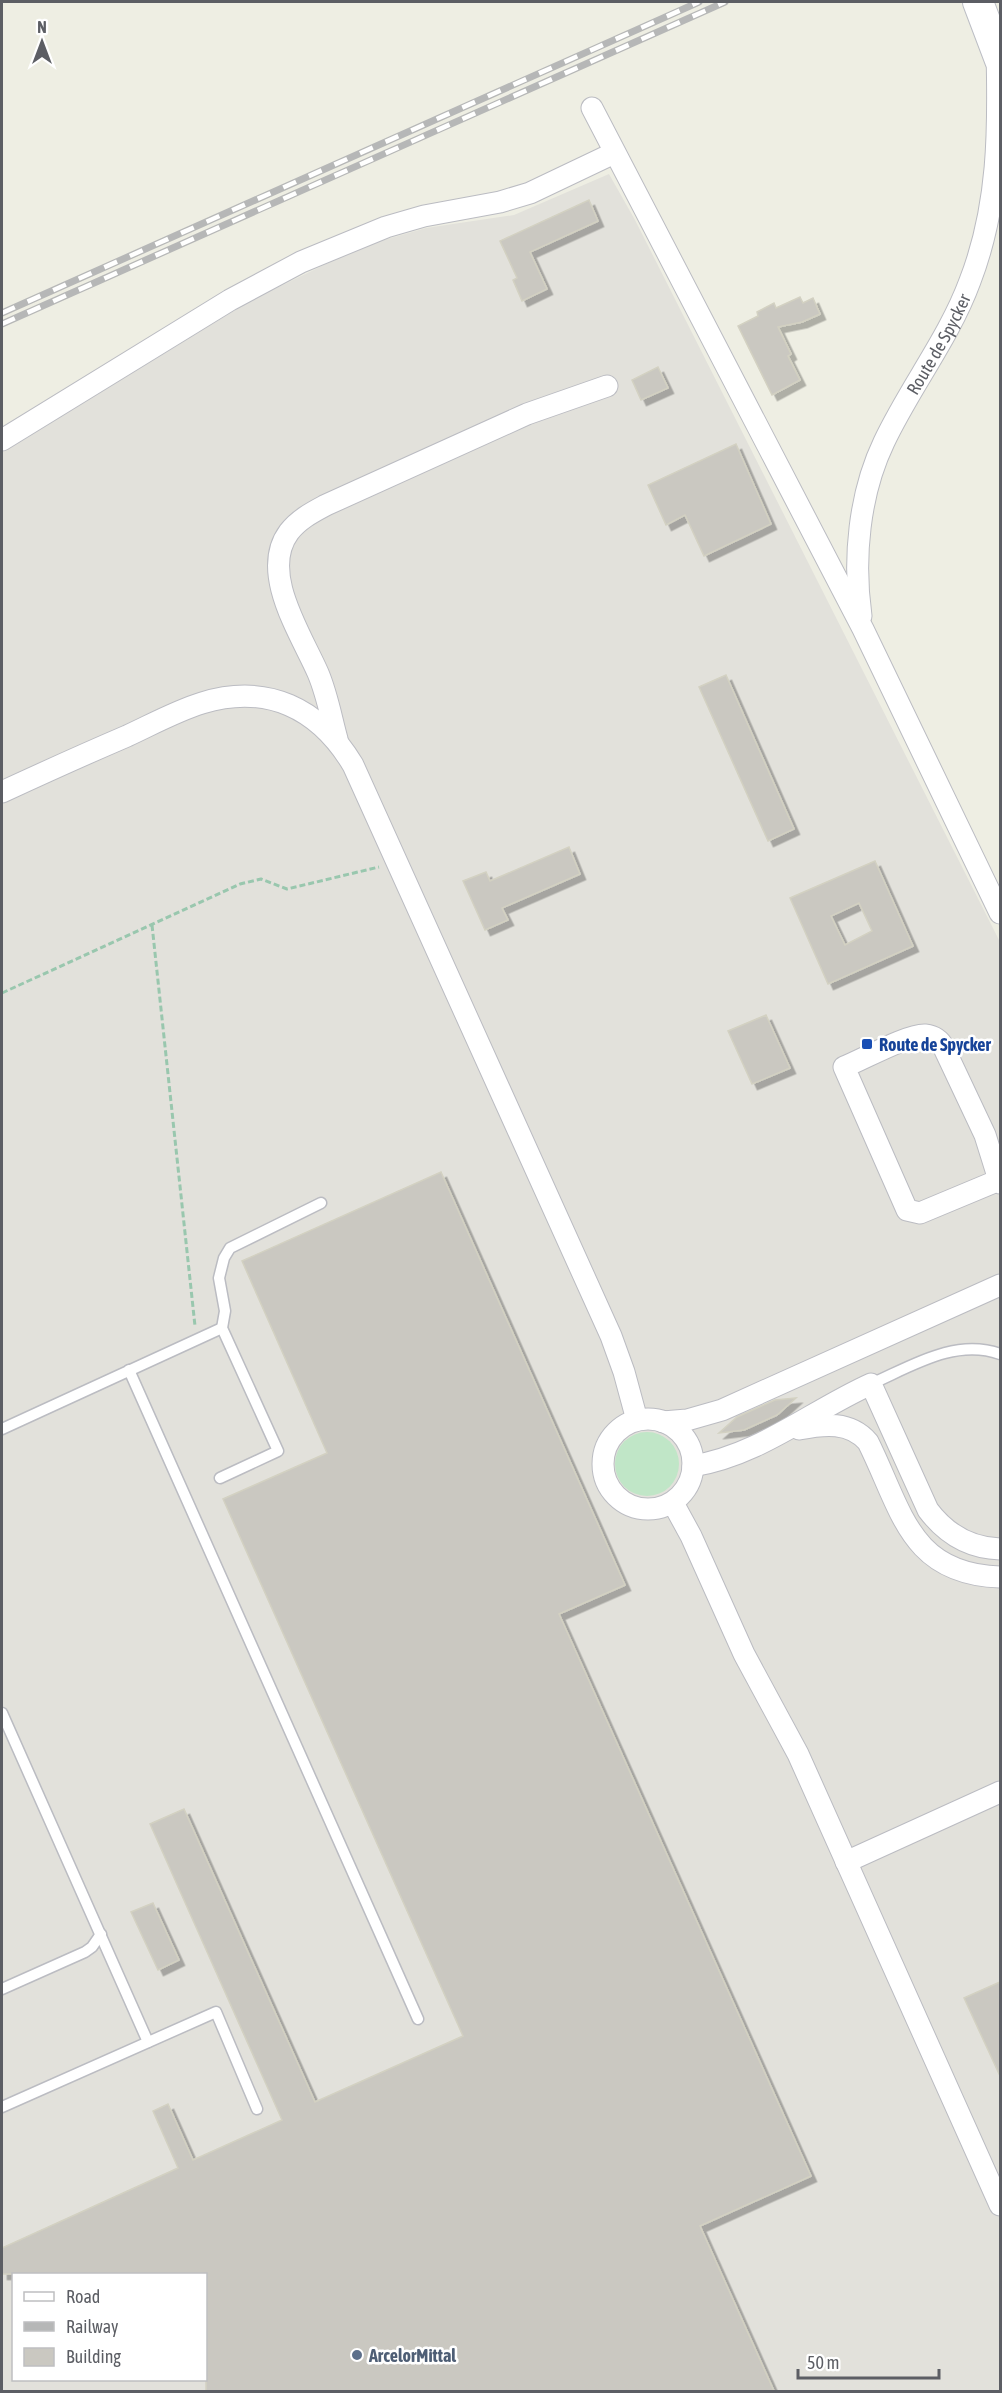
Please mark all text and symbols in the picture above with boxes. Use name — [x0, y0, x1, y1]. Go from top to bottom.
north arrow — [12, 12, 72, 72]
text: N — [37, 18, 47, 36]
street label: Route de Spycker — [902, 290, 975, 398]
place label: Route de Spycker — [879, 1034, 992, 1055]
marker: Route de Spycker — [860, 1037, 874, 1051]
legend — [12, 2273, 207, 2381]
text: Road — [66, 2286, 100, 2307]
text: Railway — [66, 2316, 118, 2337]
scale bar — [798, 2342, 939, 2380]
place label: ArcelorMittal — [368, 2345, 456, 2366]
text: Building — [66, 2346, 121, 2367]
marker: ArcelorMittal — [350, 2348, 364, 2362]
text: 50 m — [807, 2352, 839, 2373]

